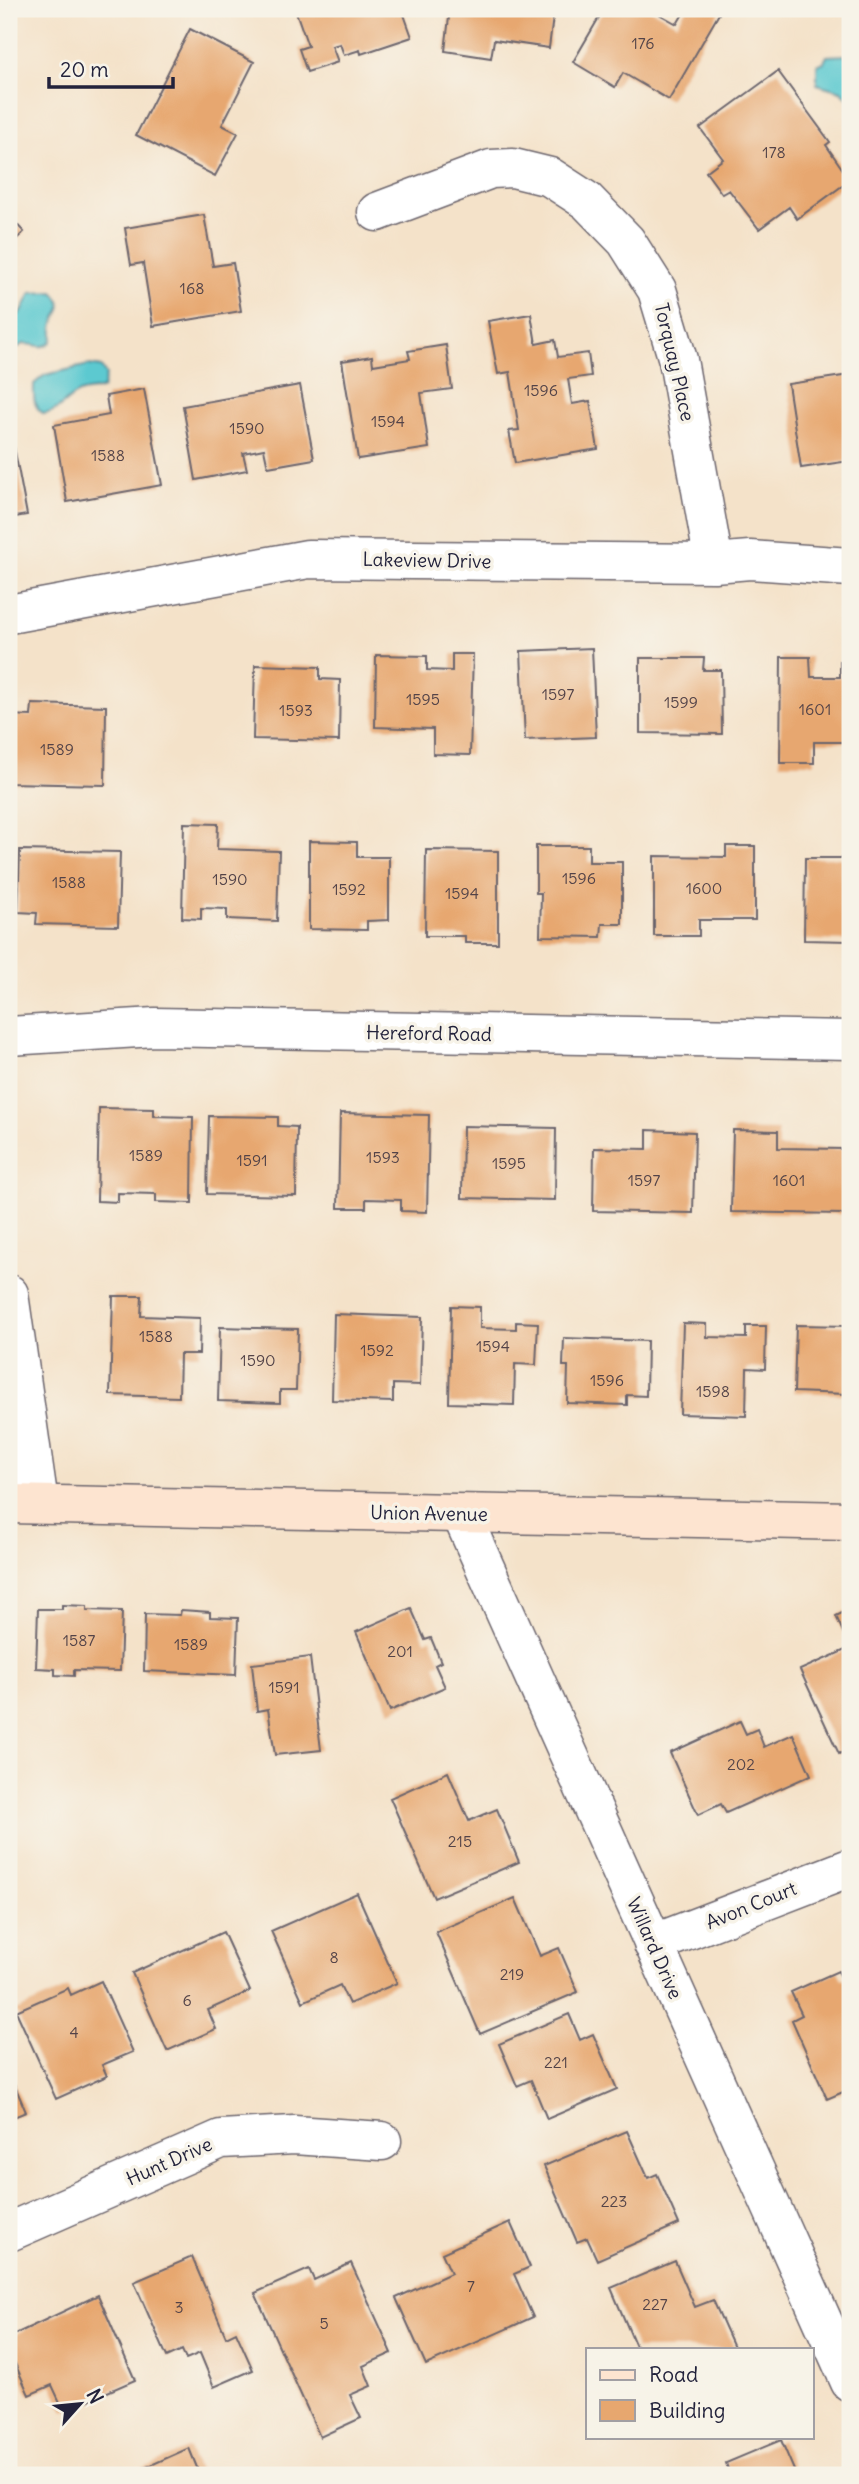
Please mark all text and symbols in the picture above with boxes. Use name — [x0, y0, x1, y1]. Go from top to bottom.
house number: 176 — [631, 33, 655, 53]
scale bar — [49, 46, 173, 90]
text: 20 m — [60, 56, 109, 83]
house number: 178 — [762, 142, 786, 162]
house number: 168 — [180, 278, 204, 298]
street label: Torquay Place — [650, 301, 700, 423]
house number: 1596 — [524, 380, 558, 400]
house number: 1594 — [371, 411, 405, 431]
house number: 1590 — [229, 418, 265, 438]
house number: 1588 — [91, 445, 125, 465]
street label: Lakeview Drive — [362, 547, 492, 573]
house number: 1597 — [542, 684, 574, 704]
house number: 1595 — [406, 689, 440, 709]
house number: 1599 — [664, 692, 698, 712]
house number: 1601 — [799, 699, 831, 719]
house number: 1593 — [279, 700, 313, 720]
house number: 1589 — [40, 739, 74, 759]
house number: 1596 — [562, 868, 596, 888]
house number: 1590 — [212, 869, 248, 889]
house number: 1588 — [52, 872, 86, 892]
house number: 1600 — [686, 878, 722, 898]
house number: 1592 — [332, 879, 366, 899]
house number: 1594 — [445, 883, 479, 903]
street label: Hereford Road — [366, 1020, 492, 1046]
house number: 1589 — [129, 1145, 163, 1165]
house number: 1593 — [366, 1147, 400, 1167]
house number: 1591 — [236, 1150, 268, 1170]
house number: 1595 — [492, 1153, 526, 1173]
house number: 1597 — [628, 1170, 660, 1190]
house number: 1601 — [773, 1170, 805, 1190]
house number: 1588 — [139, 1326, 173, 1346]
house number: 1594 — [476, 1336, 510, 1356]
house number: 1592 — [360, 1340, 394, 1360]
house number: 1590 — [240, 1350, 276, 1370]
house number: 1596 — [590, 1370, 624, 1390]
house number: 1598 — [696, 1381, 730, 1401]
street label: Union Avenue — [370, 1500, 488, 1526]
house number: 1587 — [63, 1630, 95, 1650]
house number: 1589 — [174, 1634, 208, 1654]
house number: 201 — [387, 1641, 413, 1661]
house number: 1591 — [268, 1677, 300, 1697]
house number: 202 — [727, 1754, 755, 1774]
house number: 215 — [448, 1831, 472, 1851]
street label: Avon Court — [702, 1876, 800, 1934]
street label: Willard Drive — [622, 1893, 688, 2003]
house number: 8 — [329, 1947, 339, 1967]
house number: 219 — [500, 1964, 524, 1984]
house number: 6 — [182, 1990, 192, 2010]
house number: 4 — [69, 2022, 79, 2042]
house number: 221 — [544, 2052, 568, 2072]
street label: Hunt Drive — [122, 2131, 216, 2191]
house number: 223 — [601, 2191, 627, 2211]
house number: 7 — [467, 2276, 475, 2296]
house number: 227 — [642, 2294, 668, 2314]
house number: 3 — [174, 2297, 184, 2317]
house number: 5 — [319, 2313, 329, 2333]
legend — [586, 2348, 814, 2438]
text: Road — [649, 2361, 698, 2388]
north arrow — [46, 2368, 116, 2438]
text: N — [81, 2385, 109, 2408]
text: Building — [649, 2397, 725, 2424]

